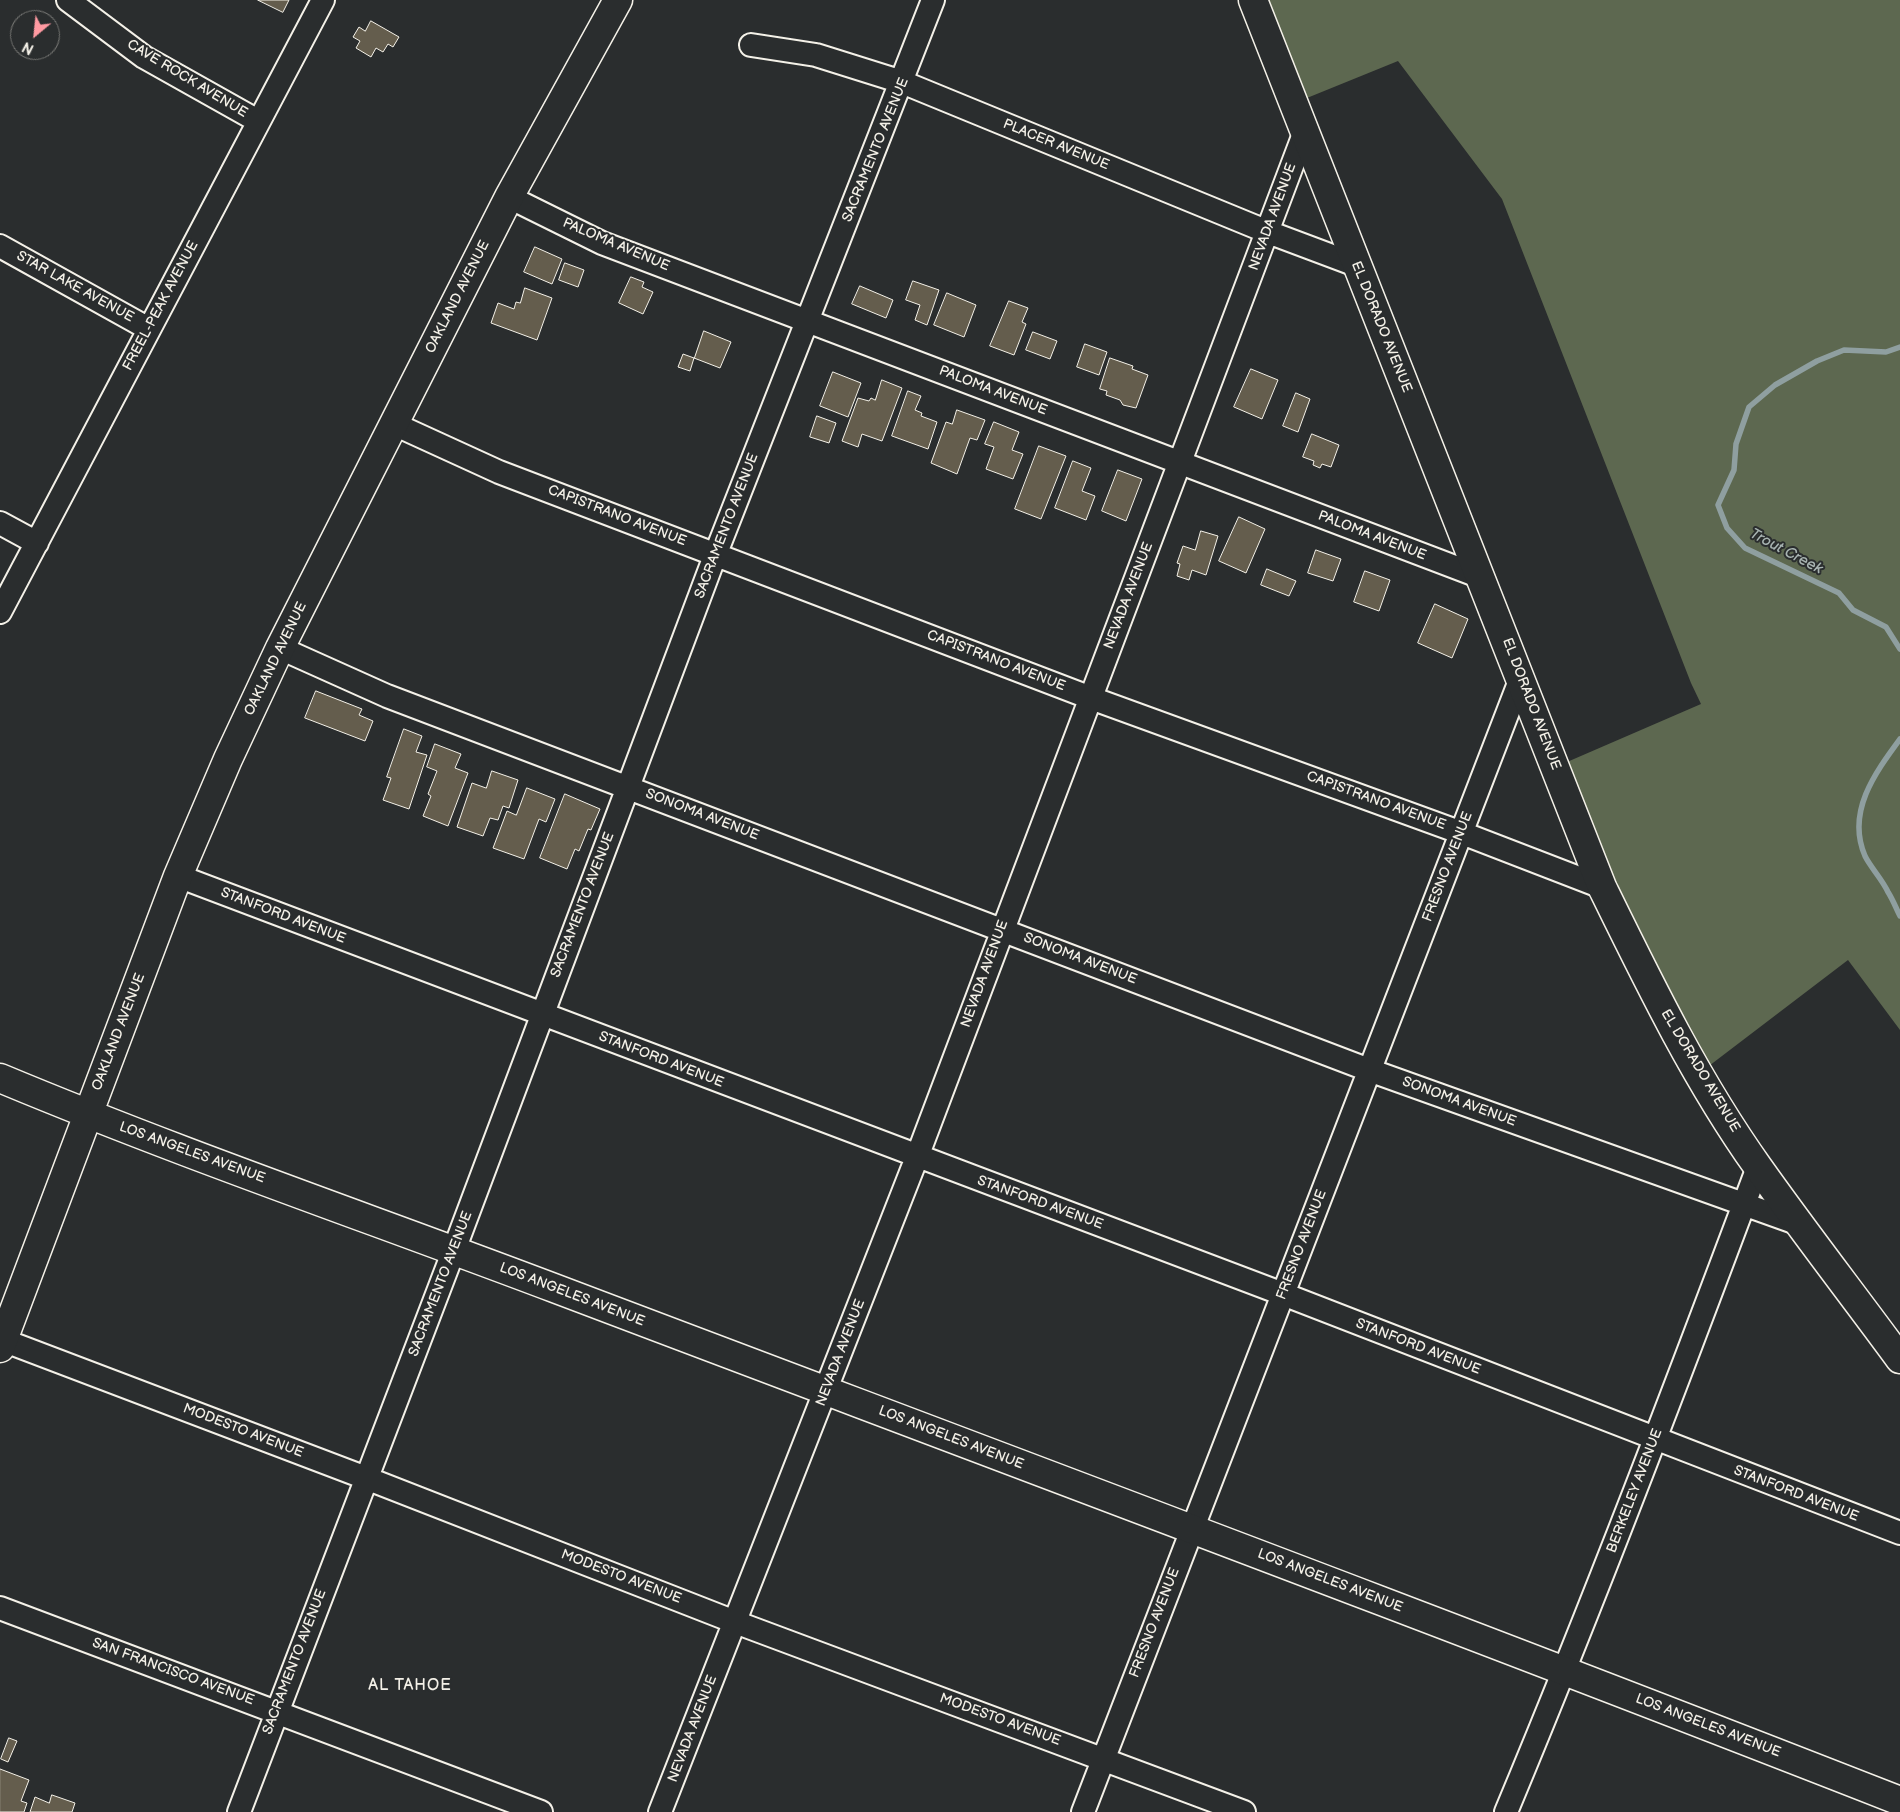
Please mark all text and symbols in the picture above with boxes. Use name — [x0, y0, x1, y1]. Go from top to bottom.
north arrow — [10, 10, 60, 60]
street label: CAVE ROCK AVENUE — [124, 36, 250, 122]
text: N — [20, 38, 37, 58]
street label: SACRAMENTO AVENUE — [839, 75, 913, 225]
street label: PLACER AVENUE — [1000, 116, 1112, 174]
street label: NEVADA AVENUE — [1246, 161, 1300, 273]
street label: PALOMA AVENUE — [560, 215, 672, 275]
street label: FREEL-PEAK AVENUE — [120, 238, 202, 374]
street label: OAKLAND AVENUE — [422, 238, 494, 356]
street label: STAR LAKE AVENUE — [13, 248, 137, 326]
street label: EL DORADO AVENUE — [1347, 259, 1415, 395]
street label: PALOMA AVENUE — [937, 363, 1049, 419]
street label: SACRAMENTO AVENUE — [692, 451, 762, 601]
street label: CAPISTRANO AVENUE — [545, 482, 689, 550]
street label: PALOMA AVENUE — [1316, 508, 1428, 564]
water label: Trout Creek — [1747, 525, 1825, 579]
street label: NEVADA AVENUE — [1101, 540, 1157, 652]
street label: OAKLAND AVENUE — [241, 600, 311, 718]
street label: CAPISTRANO AVENUE — [924, 627, 1068, 695]
street label: EL DORADO AVENUE — [1498, 636, 1564, 772]
street label: CAPISTRANO AVENUE — [1304, 768, 1448, 834]
street label: SONOMA AVENUE — [643, 786, 761, 844]
street label: FRESNO AVENUE — [1419, 810, 1477, 924]
street label: SACRAMENTO AVENUE — [548, 830, 618, 980]
street label: STANFORD AVENUE — [218, 884, 348, 948]
street label: NEVADA AVENUE — [958, 918, 1012, 1030]
street label: SONOMA AVENUE — [1021, 930, 1139, 988]
street label: OAKLAND AVENUE — [89, 971, 149, 1093]
street label: EL DORADO AVENUE — [1657, 1007, 1743, 1135]
street label: STANFORD AVENUE — [596, 1028, 726, 1092]
street label: SONOMA AVENUE — [1400, 1074, 1518, 1130]
street label: LOS ANGELES AVENUE — [117, 1119, 267, 1187]
street label: STANFORD AVENUE — [975, 1172, 1105, 1234]
street label: FRESNO AVENUE — [1273, 1188, 1331, 1302]
street label: SACRAMENTO AVENUE — [406, 1209, 476, 1359]
street label: LOS ANGELES AVENUE — [497, 1260, 647, 1330]
street label: NEVADA AVENUE — [813, 1297, 869, 1409]
street label: STANFORD AVENUE — [1353, 1315, 1483, 1379]
street label: MODESTO AVENUE — [180, 1400, 306, 1462]
street label: LOS ANGELES AVENUE — [876, 1403, 1026, 1473]
street label: BERKELEY AVENUE — [1604, 1427, 1666, 1555]
street label: STANFORD AVENUE — [1731, 1462, 1861, 1526]
street label: MODESTO AVENUE — [558, 1546, 684, 1608]
street label: LOS ANGELES AVENUE — [1255, 1546, 1405, 1616]
street label: FRESNO AVENUE — [1126, 1566, 1184, 1680]
street label: SACRAMENTO AVENUE — [260, 1587, 330, 1737]
street label: SAN FRANCISCO AVENUE — [90, 1635, 256, 1709]
street label: NEVADA AVENUE — [665, 1673, 721, 1785]
district label: AL TAHOE — [367, 1676, 453, 1696]
street label: MODESTO AVENUE — [937, 1690, 1063, 1750]
street label: LOS ANGELES AVENUE — [1633, 1691, 1783, 1761]

